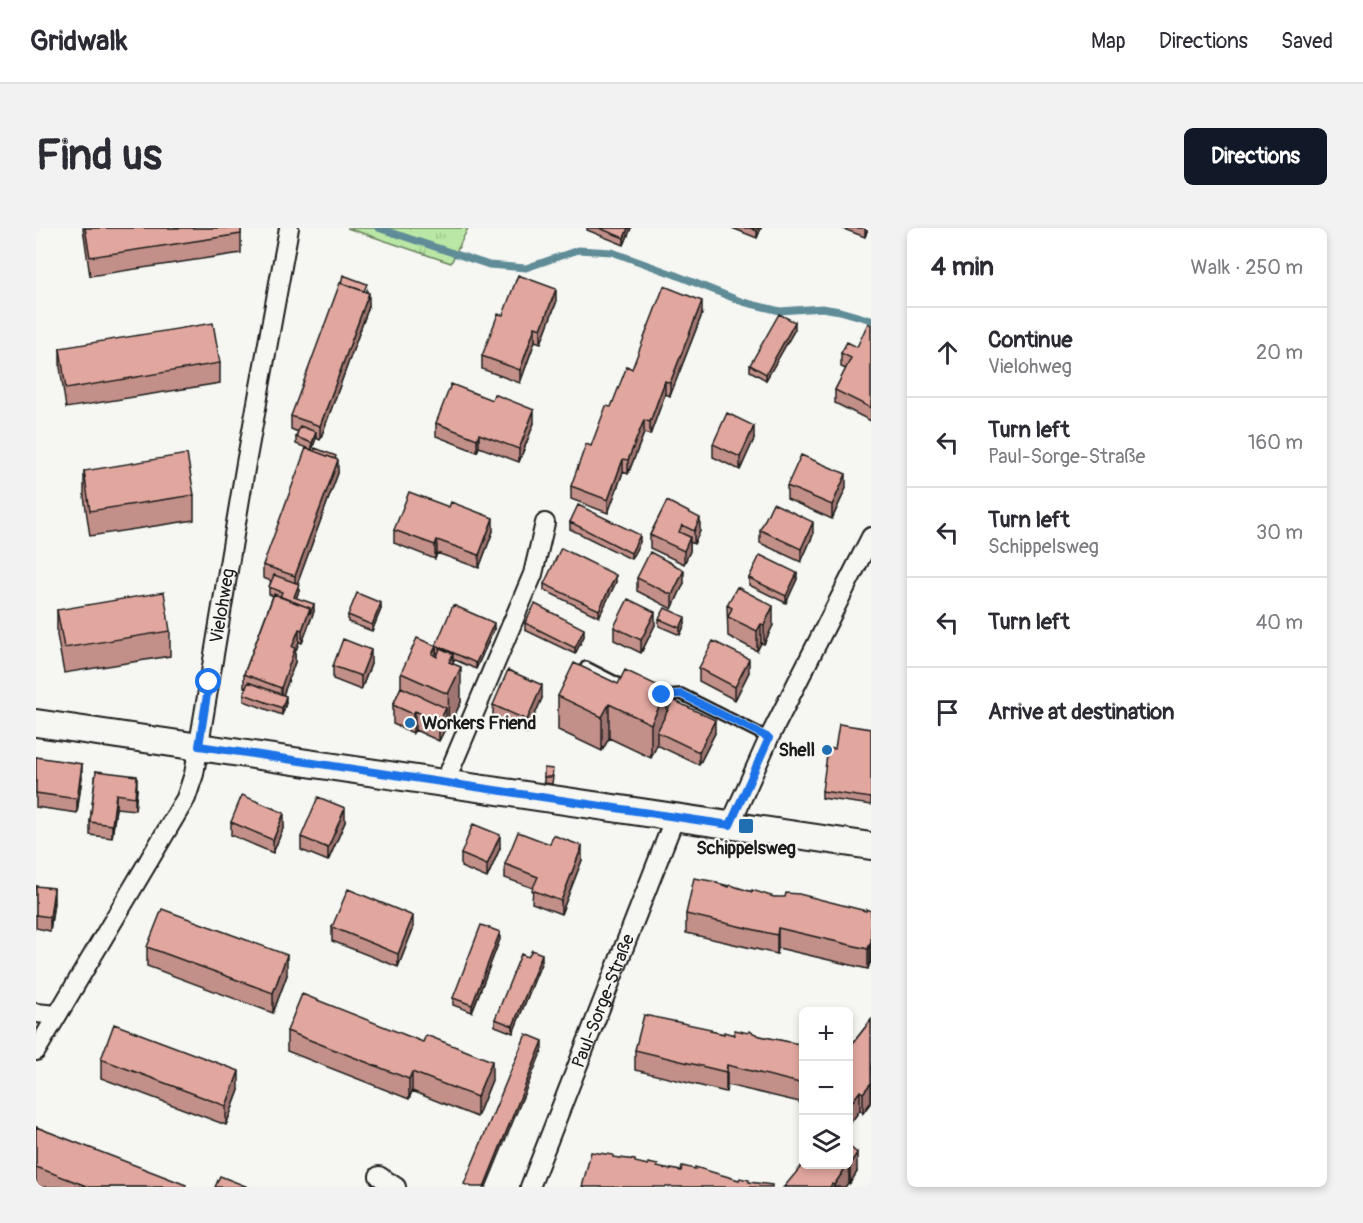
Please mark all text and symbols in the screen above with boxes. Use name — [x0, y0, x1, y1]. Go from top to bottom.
text: Gridwalk — [30, 24, 128, 59]
text: Map — [1091, 28, 1126, 55]
text: Directions — [1159, 28, 1248, 55]
text: Saved — [1281, 28, 1333, 55]
button: Directions — [1184, 128, 1327, 185]
text: Find us — [36, 130, 162, 182]
text: 4 min — [931, 251, 994, 283]
text: Walk · 250 m — [1191, 255, 1303, 280]
text: Continue — [988, 326, 1072, 354]
icon: ahead — [931, 336, 964, 369]
text: 20 m — [1256, 340, 1303, 365]
text: Vielohweg — [988, 354, 1072, 379]
text: Turn left — [988, 416, 1070, 444]
icon: left — [931, 426, 964, 459]
text: 160 m — [1248, 430, 1303, 455]
text: Paul-Sorge-Straße — [988, 444, 1145, 469]
text: Turn left — [988, 506, 1070, 534]
icon: left — [931, 516, 964, 549]
text: 30 m — [1256, 520, 1303, 545]
text: Schippelsweg — [988, 534, 1099, 559]
street label: Vielohweg — [205, 567, 240, 645]
icon: left — [931, 606, 964, 639]
text: Turn left — [988, 608, 1070, 636]
text: 40 m — [1256, 610, 1303, 635]
route start — [195, 668, 221, 694]
route end — [648, 681, 674, 707]
icon: arrive — [931, 696, 964, 729]
text: Arrive at destination — [988, 698, 1174, 726]
place label: Workers Friend — [422, 712, 536, 735]
marker: Workers Friend — [403, 716, 417, 730]
place label: Shell — [779, 739, 815, 762]
marker: Shell — [820, 743, 834, 757]
marker: Schippelsweg — [737, 817, 755, 835]
place label: Schippelsweg — [696, 837, 796, 860]
street label: Paul-Sorge-Straße — [566, 930, 640, 1071]
map controls — [799, 1007, 853, 1169]
button: + — [799, 1007, 853, 1061]
button: − — [799, 1061, 853, 1115]
button: layers — [799, 1115, 853, 1169]

